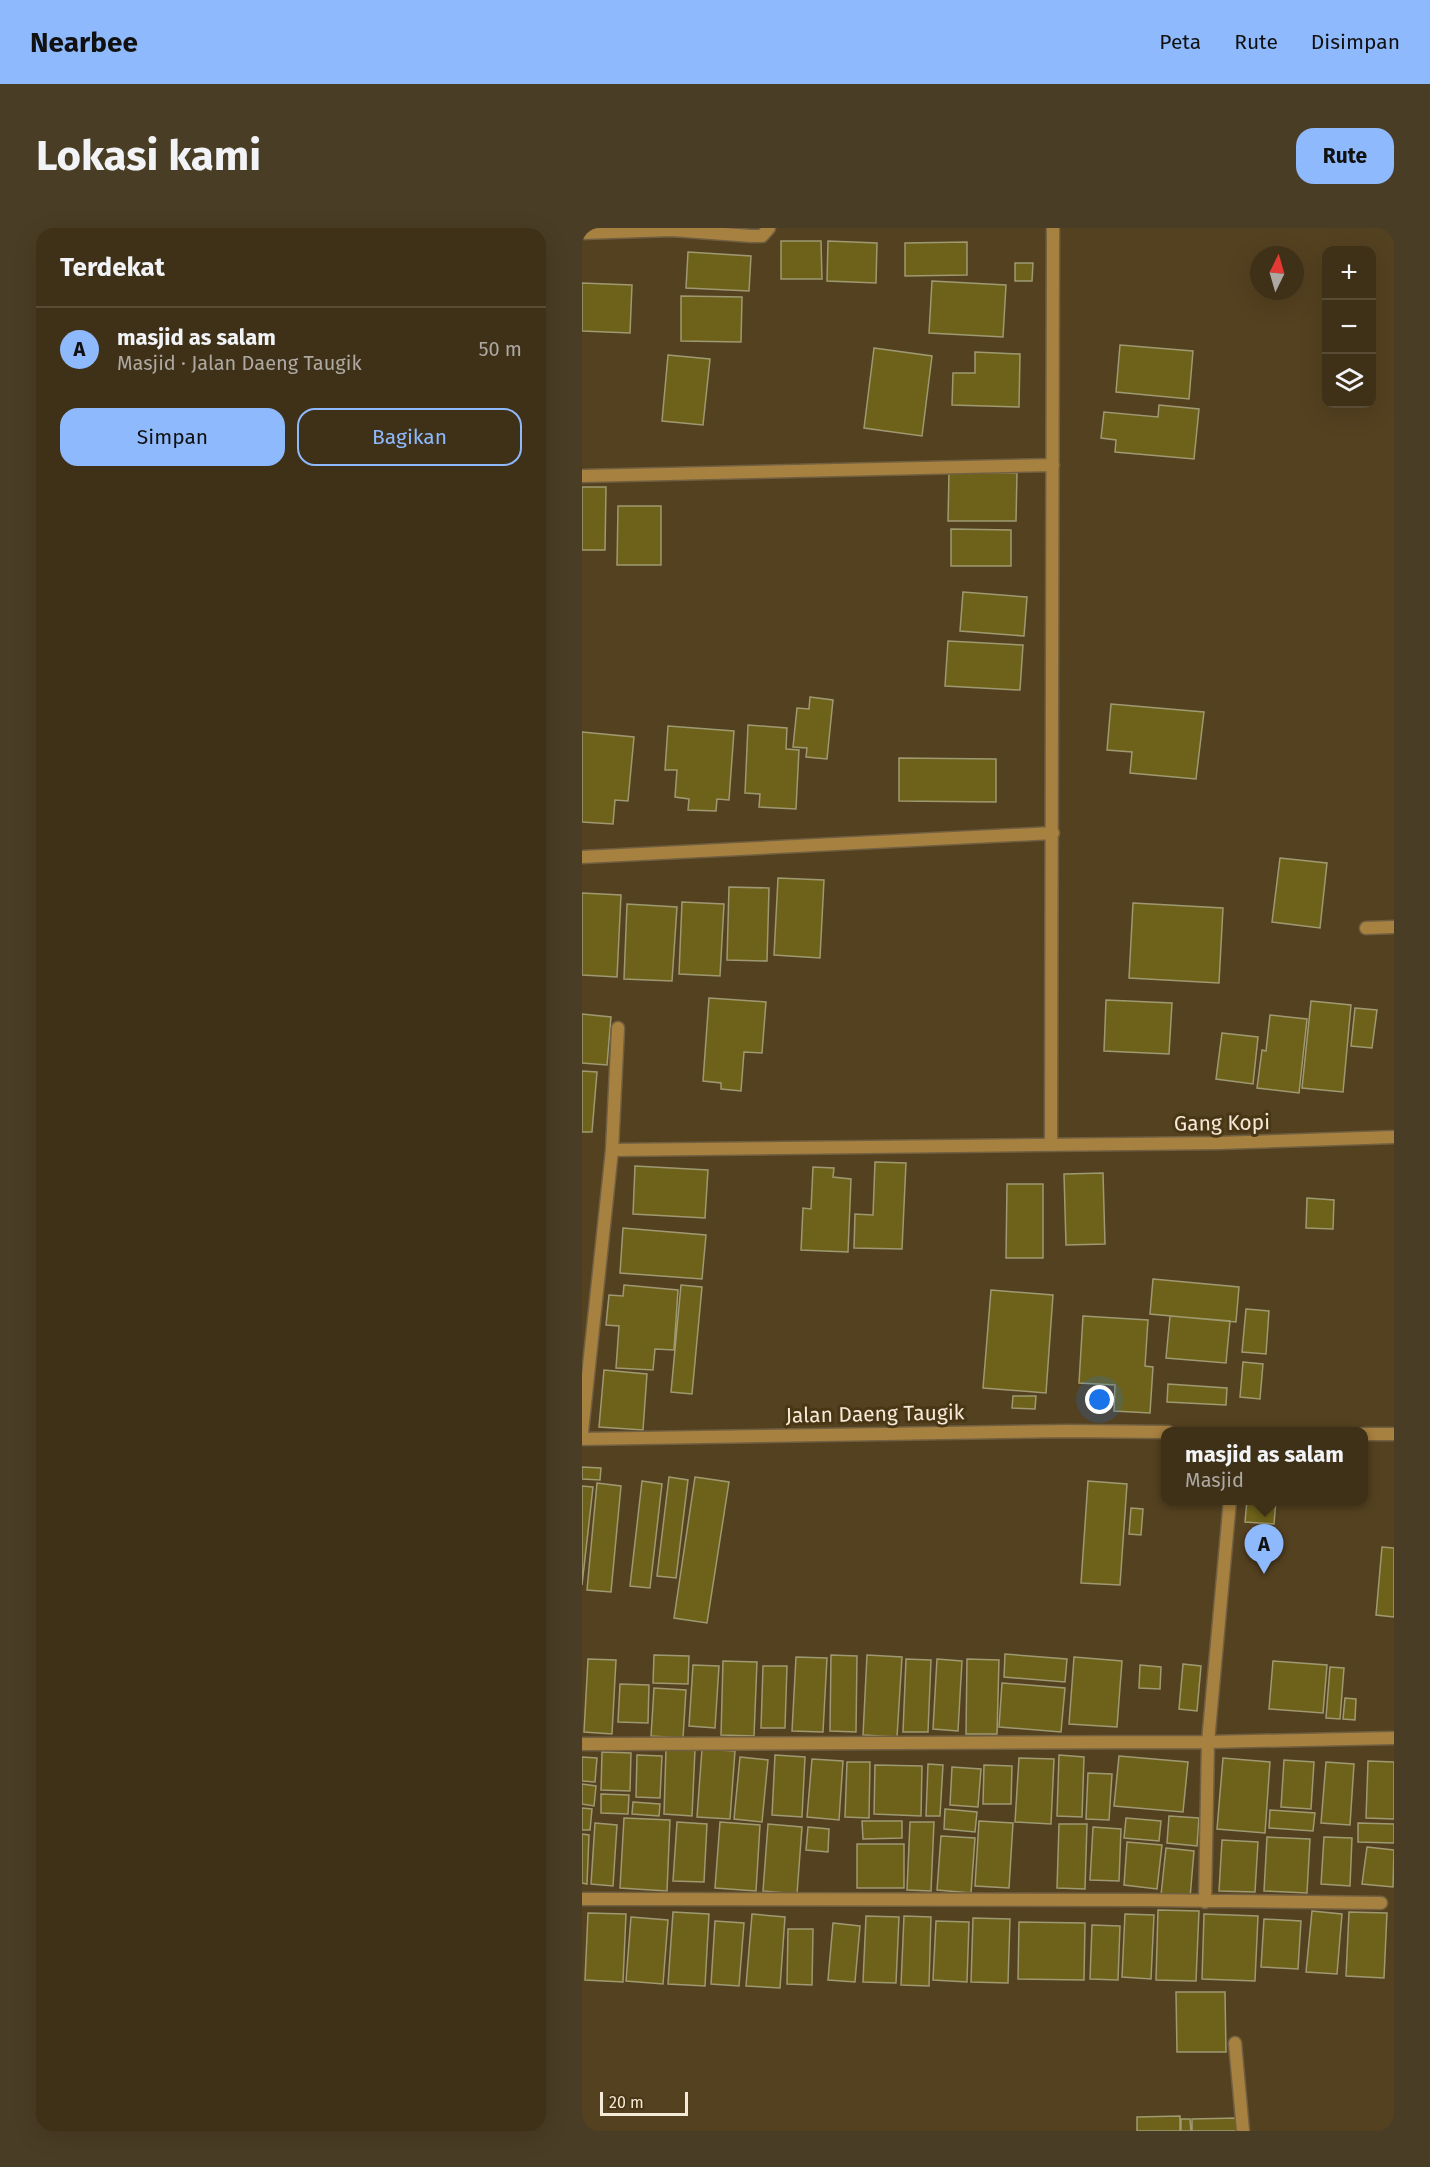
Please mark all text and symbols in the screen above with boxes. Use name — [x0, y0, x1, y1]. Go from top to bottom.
text: Nearbee — [30, 26, 138, 59]
text: Peta — [1159, 29, 1201, 55]
text: Rute — [1234, 29, 1278, 55]
text: Disimpan — [1311, 29, 1400, 55]
button: Rute — [1296, 128, 1394, 184]
text: Lokasi kami — [36, 131, 261, 181]
north arrow — [1250, 246, 1304, 300]
map controls — [1322, 246, 1376, 408]
button: + — [1322, 246, 1376, 300]
text: Terdekat — [60, 252, 165, 283]
button: − — [1322, 300, 1376, 354]
text: masjid as salam — [117, 324, 276, 351]
text: A — [74, 337, 85, 361]
text: 50 m — [478, 337, 522, 361]
text: Masjid · Jalan Daeng Taugik — [117, 351, 362, 375]
button: layers — [1322, 354, 1376, 408]
button: Simpan — [60, 408, 285, 466]
button: Bagikan — [297, 408, 522, 466]
street label: Gang Kopi — [1174, 1109, 1270, 1137]
your location — [1085, 1385, 1114, 1414]
street label: Jalan Daeng Taugik — [785, 1399, 965, 1429]
popup — [1161, 1427, 1368, 1505]
text: masjid as salam — [1185, 1441, 1344, 1468]
text: Masjid — [1185, 1468, 1244, 1492]
pin: A — [1244, 1524, 1284, 1574]
scale bar — [600, 2089, 688, 2116]
text: 20 m — [609, 2093, 644, 2112]

